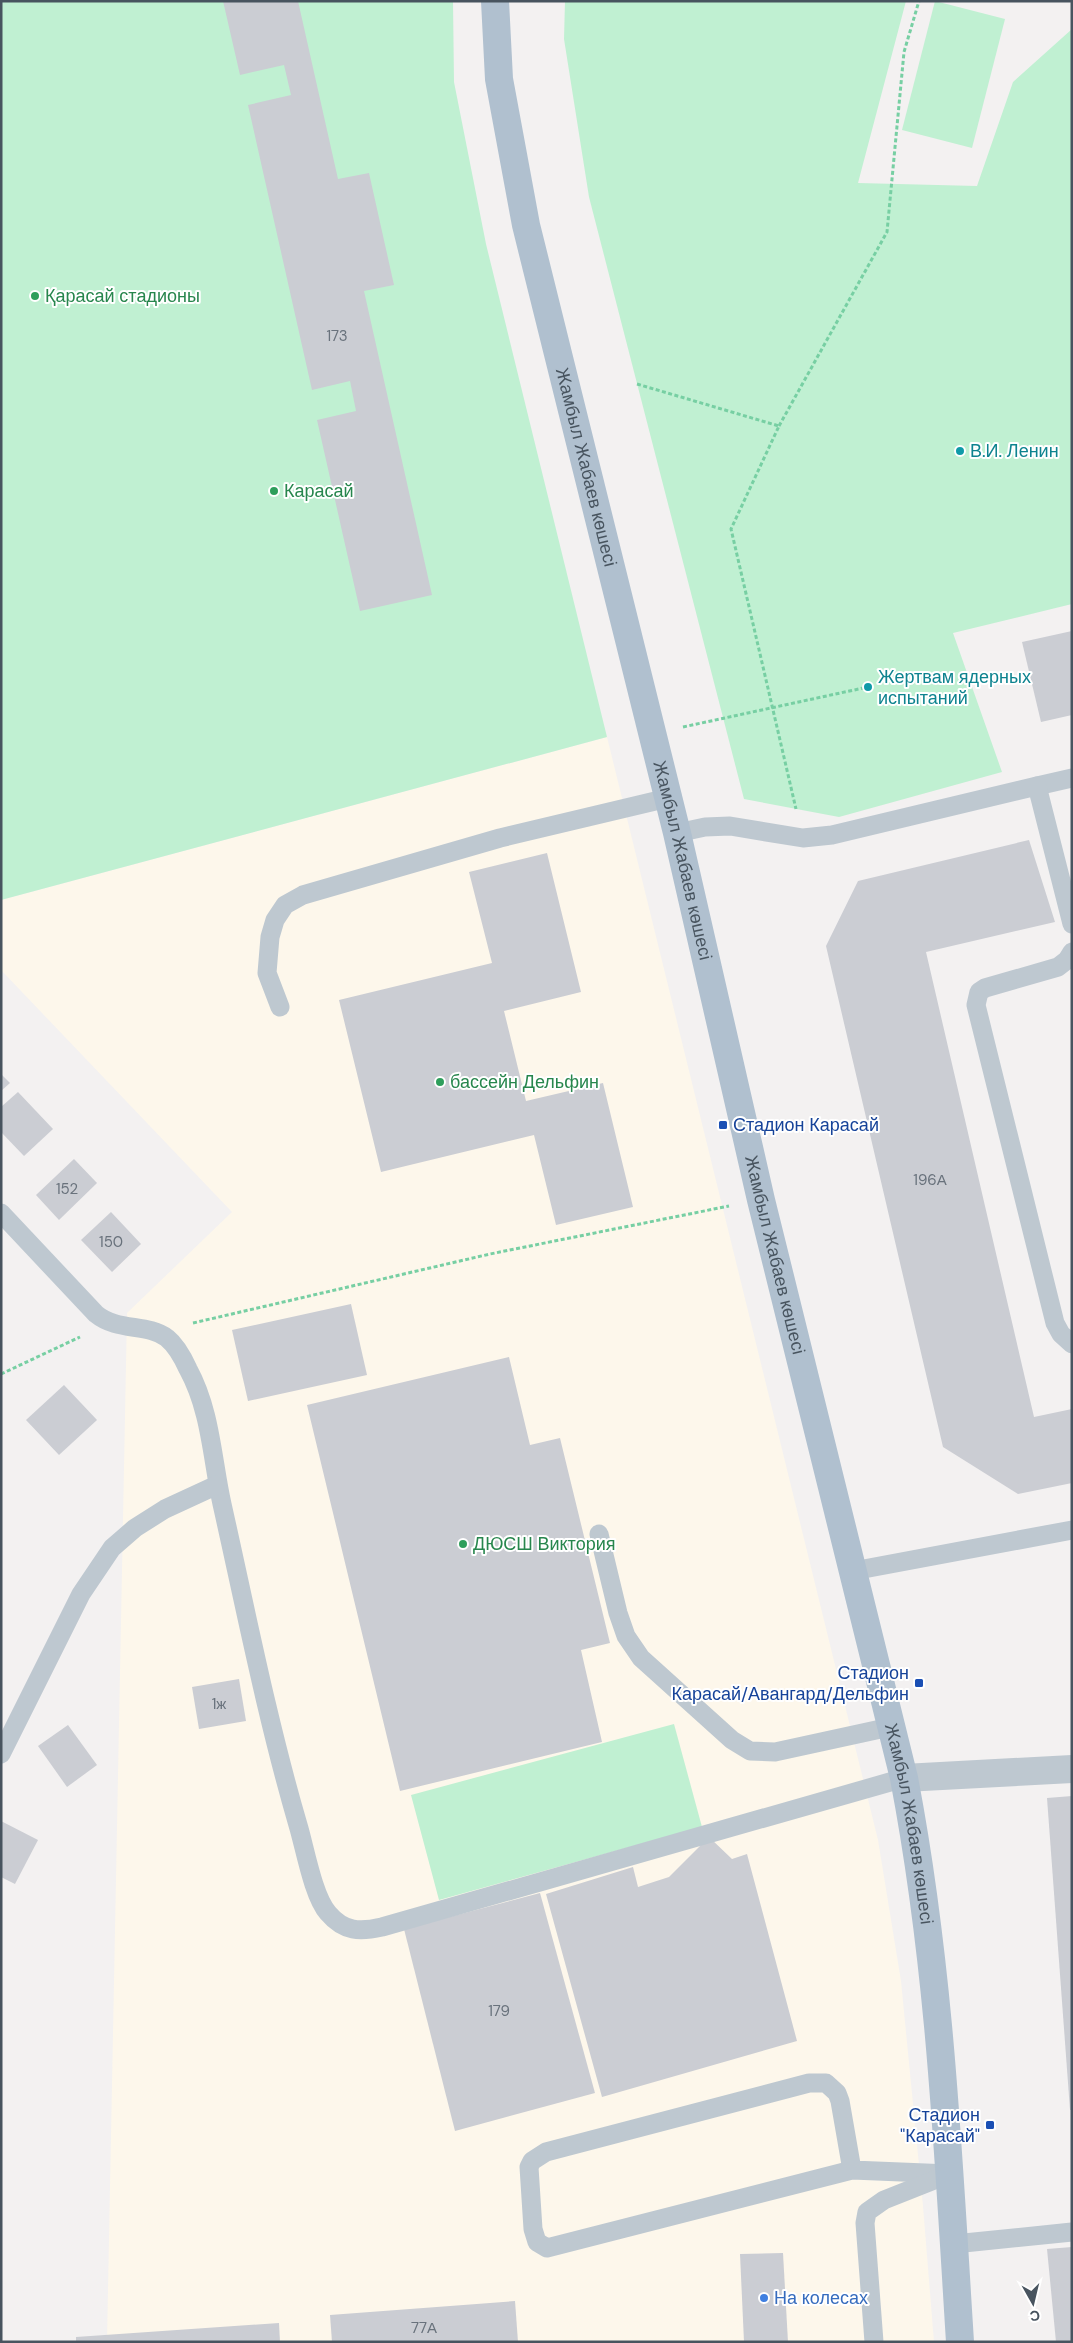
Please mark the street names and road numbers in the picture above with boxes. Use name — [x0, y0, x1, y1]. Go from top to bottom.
street label: Жамбыл Жабаев көшесі — [550, 365, 622, 569]
street label: Жамбыл Жабаев көшесі — [647, 758, 718, 962]
street label: Жамбыл Жабаев көшесі — [739, 1153, 811, 1357]
street label: Жамбыл Жабаев көшесі — [879, 1721, 939, 1926]

